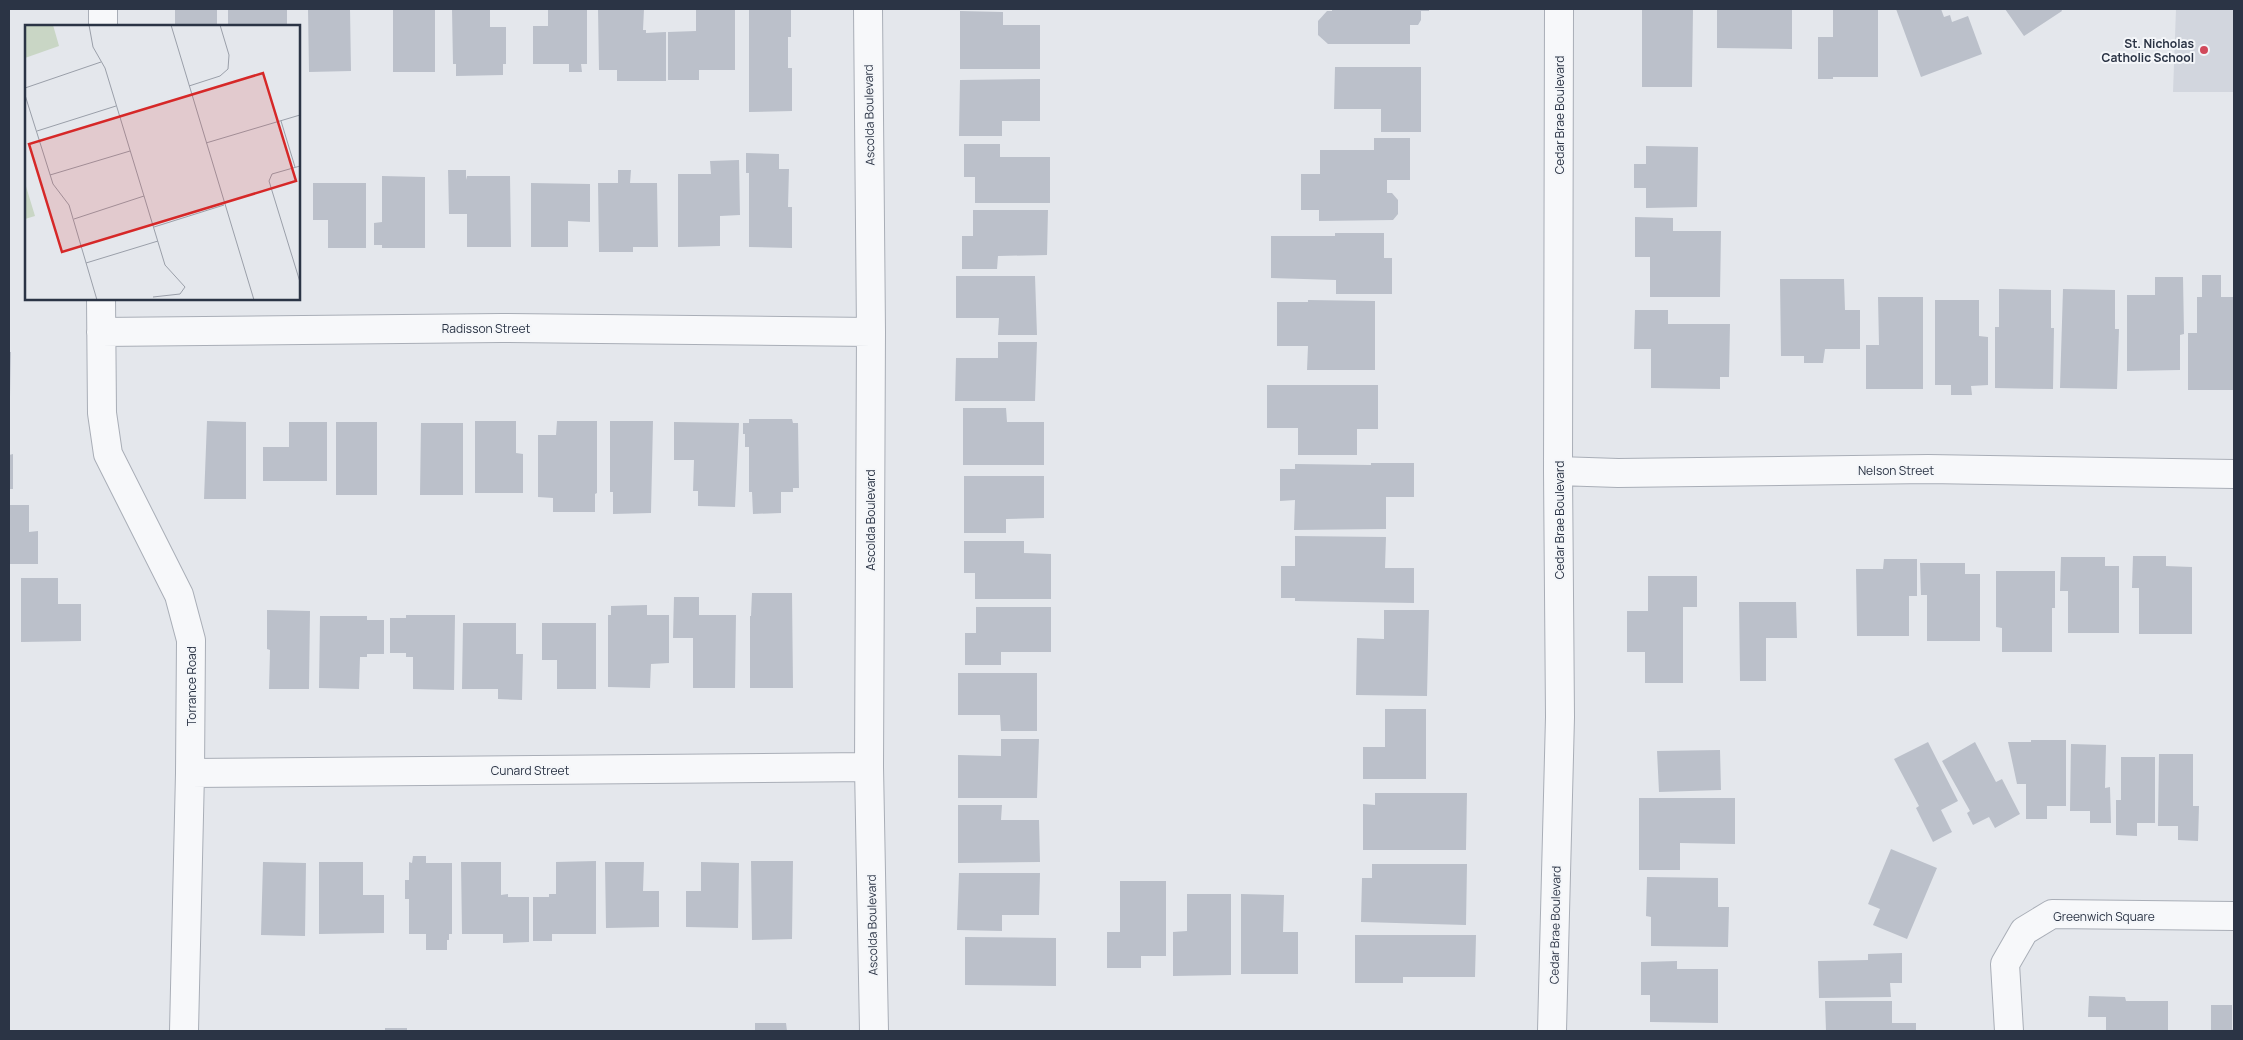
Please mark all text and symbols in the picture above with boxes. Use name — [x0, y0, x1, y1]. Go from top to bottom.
inset map — [25, 25, 300, 300]
place label: St. Nicholas Catholic School — [2102, 35, 2194, 66]
marker: St. Nicholas Catholic School — [2198, 44, 2210, 56]
street label: Cedar Brae Boulevard — [1551, 56, 1568, 174]
street label: Ascolda Boulevard — [860, 64, 878, 166]
street label: Radisson Street — [442, 320, 530, 337]
street label: Cedar Brae Boulevard — [1551, 461, 1568, 579]
street label: Nelson Street — [1858, 462, 1934, 479]
street label: Ascolda Boulevard — [862, 469, 879, 571]
street label: Torrance Road — [183, 646, 200, 726]
street label: Cunard Street — [491, 762, 569, 779]
street label: Cedar Brae Boulevard — [1545, 866, 1565, 984]
street label: Ascolda Boulevard — [863, 874, 881, 976]
street label: Greenwich Square — [2053, 908, 2155, 925]

